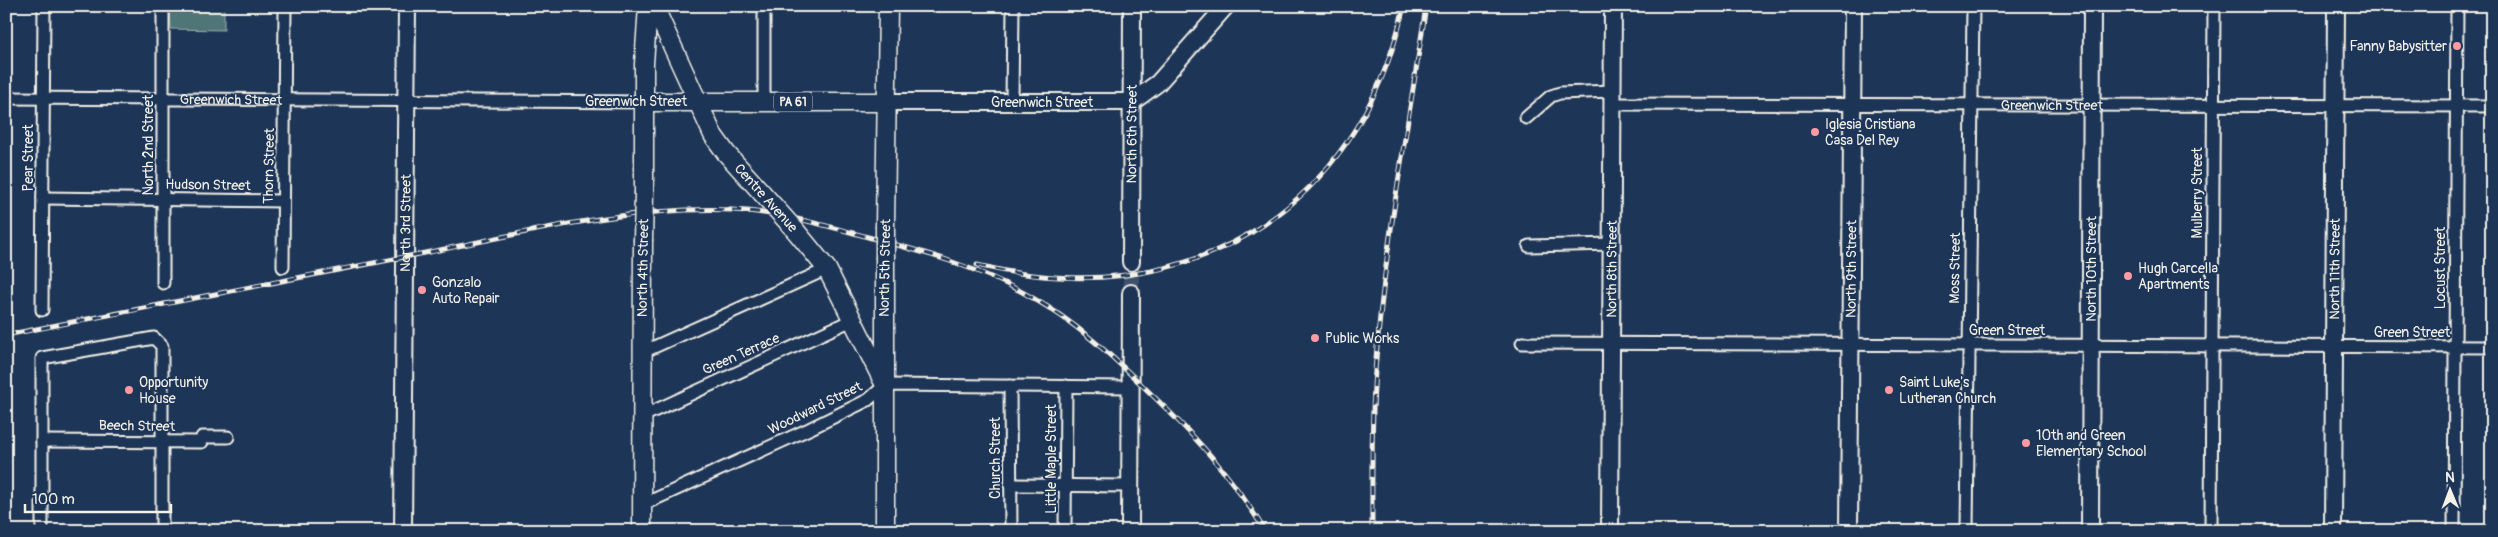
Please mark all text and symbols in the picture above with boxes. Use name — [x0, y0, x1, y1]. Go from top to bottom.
place label: Fanny Babysitter — [2350, 38, 2447, 55]
marker: Fanny Babysitter — [2451, 40, 2463, 52]
street label: North 6th Street — [1123, 84, 1140, 183]
street label: Greenwich Street — [180, 91, 282, 108]
road number: PA 61 — [774, 92, 812, 111]
street label: Greenwich Street — [585, 93, 687, 110]
street label: North 2nd Street — [140, 94, 157, 195]
street label: Greenwich Street — [991, 94, 1093, 111]
street label: Greenwich Street — [2001, 96, 2103, 114]
place label: Iglesia Cristiana Casa Del Rey — [1825, 116, 1916, 149]
street label: Pear Street — [20, 124, 37, 192]
marker: Iglesia Cristiana Casa Del Rey — [1809, 126, 1821, 138]
street label: Thorn Street — [260, 128, 278, 204]
street label: Mulberry Street — [2189, 147, 2206, 239]
street label: Centre Avenue — [731, 160, 801, 236]
street label: North 3rd Street — [396, 174, 414, 272]
street label: Hudson Street — [165, 176, 251, 194]
street label: North 10th Street — [2082, 216, 2100, 322]
street label: North 4th Street — [634, 218, 652, 317]
street label: North 5th Street — [876, 218, 894, 317]
street label: North 11th Street — [2326, 218, 2343, 320]
street label: North 8th Street — [1603, 220, 1620, 318]
street label: North 9th Street — [1842, 220, 1860, 318]
street label: Locust Street — [2432, 226, 2449, 309]
street label: Moss Street — [1946, 232, 1964, 304]
place label: Hugh Carcella Apartments — [2138, 260, 2218, 293]
marker: Hugh Carcella Apartments — [2122, 270, 2134, 282]
place label: Gonzalo Auto Repair — [432, 274, 499, 307]
marker: Gonzalo Auto Repair — [416, 284, 428, 296]
street label: Green Street — [1969, 322, 2046, 339]
street label: Green Street — [2374, 324, 2451, 341]
street label: Green Terrace — [700, 329, 782, 379]
place label: Public Works — [1325, 330, 1400, 347]
marker: Public Works — [1309, 332, 1321, 344]
place label: Opportunity House — [139, 374, 208, 407]
place label: Saint Luke's Lutheran Church — [1899, 374, 1996, 407]
street label: Woodward Street — [765, 378, 865, 438]
marker: Opportunity House — [123, 384, 135, 396]
marker: Saint Luke's Lutheran Church — [1883, 384, 1895, 396]
street label: Little Maple Street — [1043, 404, 1060, 514]
street label: Beech Street — [99, 417, 176, 435]
street label: Church Street — [987, 417, 1004, 499]
place label: 10th and Green Elementary School — [2036, 427, 2147, 460]
marker: 10th and Green Elementary School — [2020, 437, 2032, 449]
north arrow — [2426, 464, 2476, 514]
text: N — [2445, 469, 2455, 486]
scale bar — [25, 482, 171, 514]
text: 100 m — [32, 490, 75, 509]

